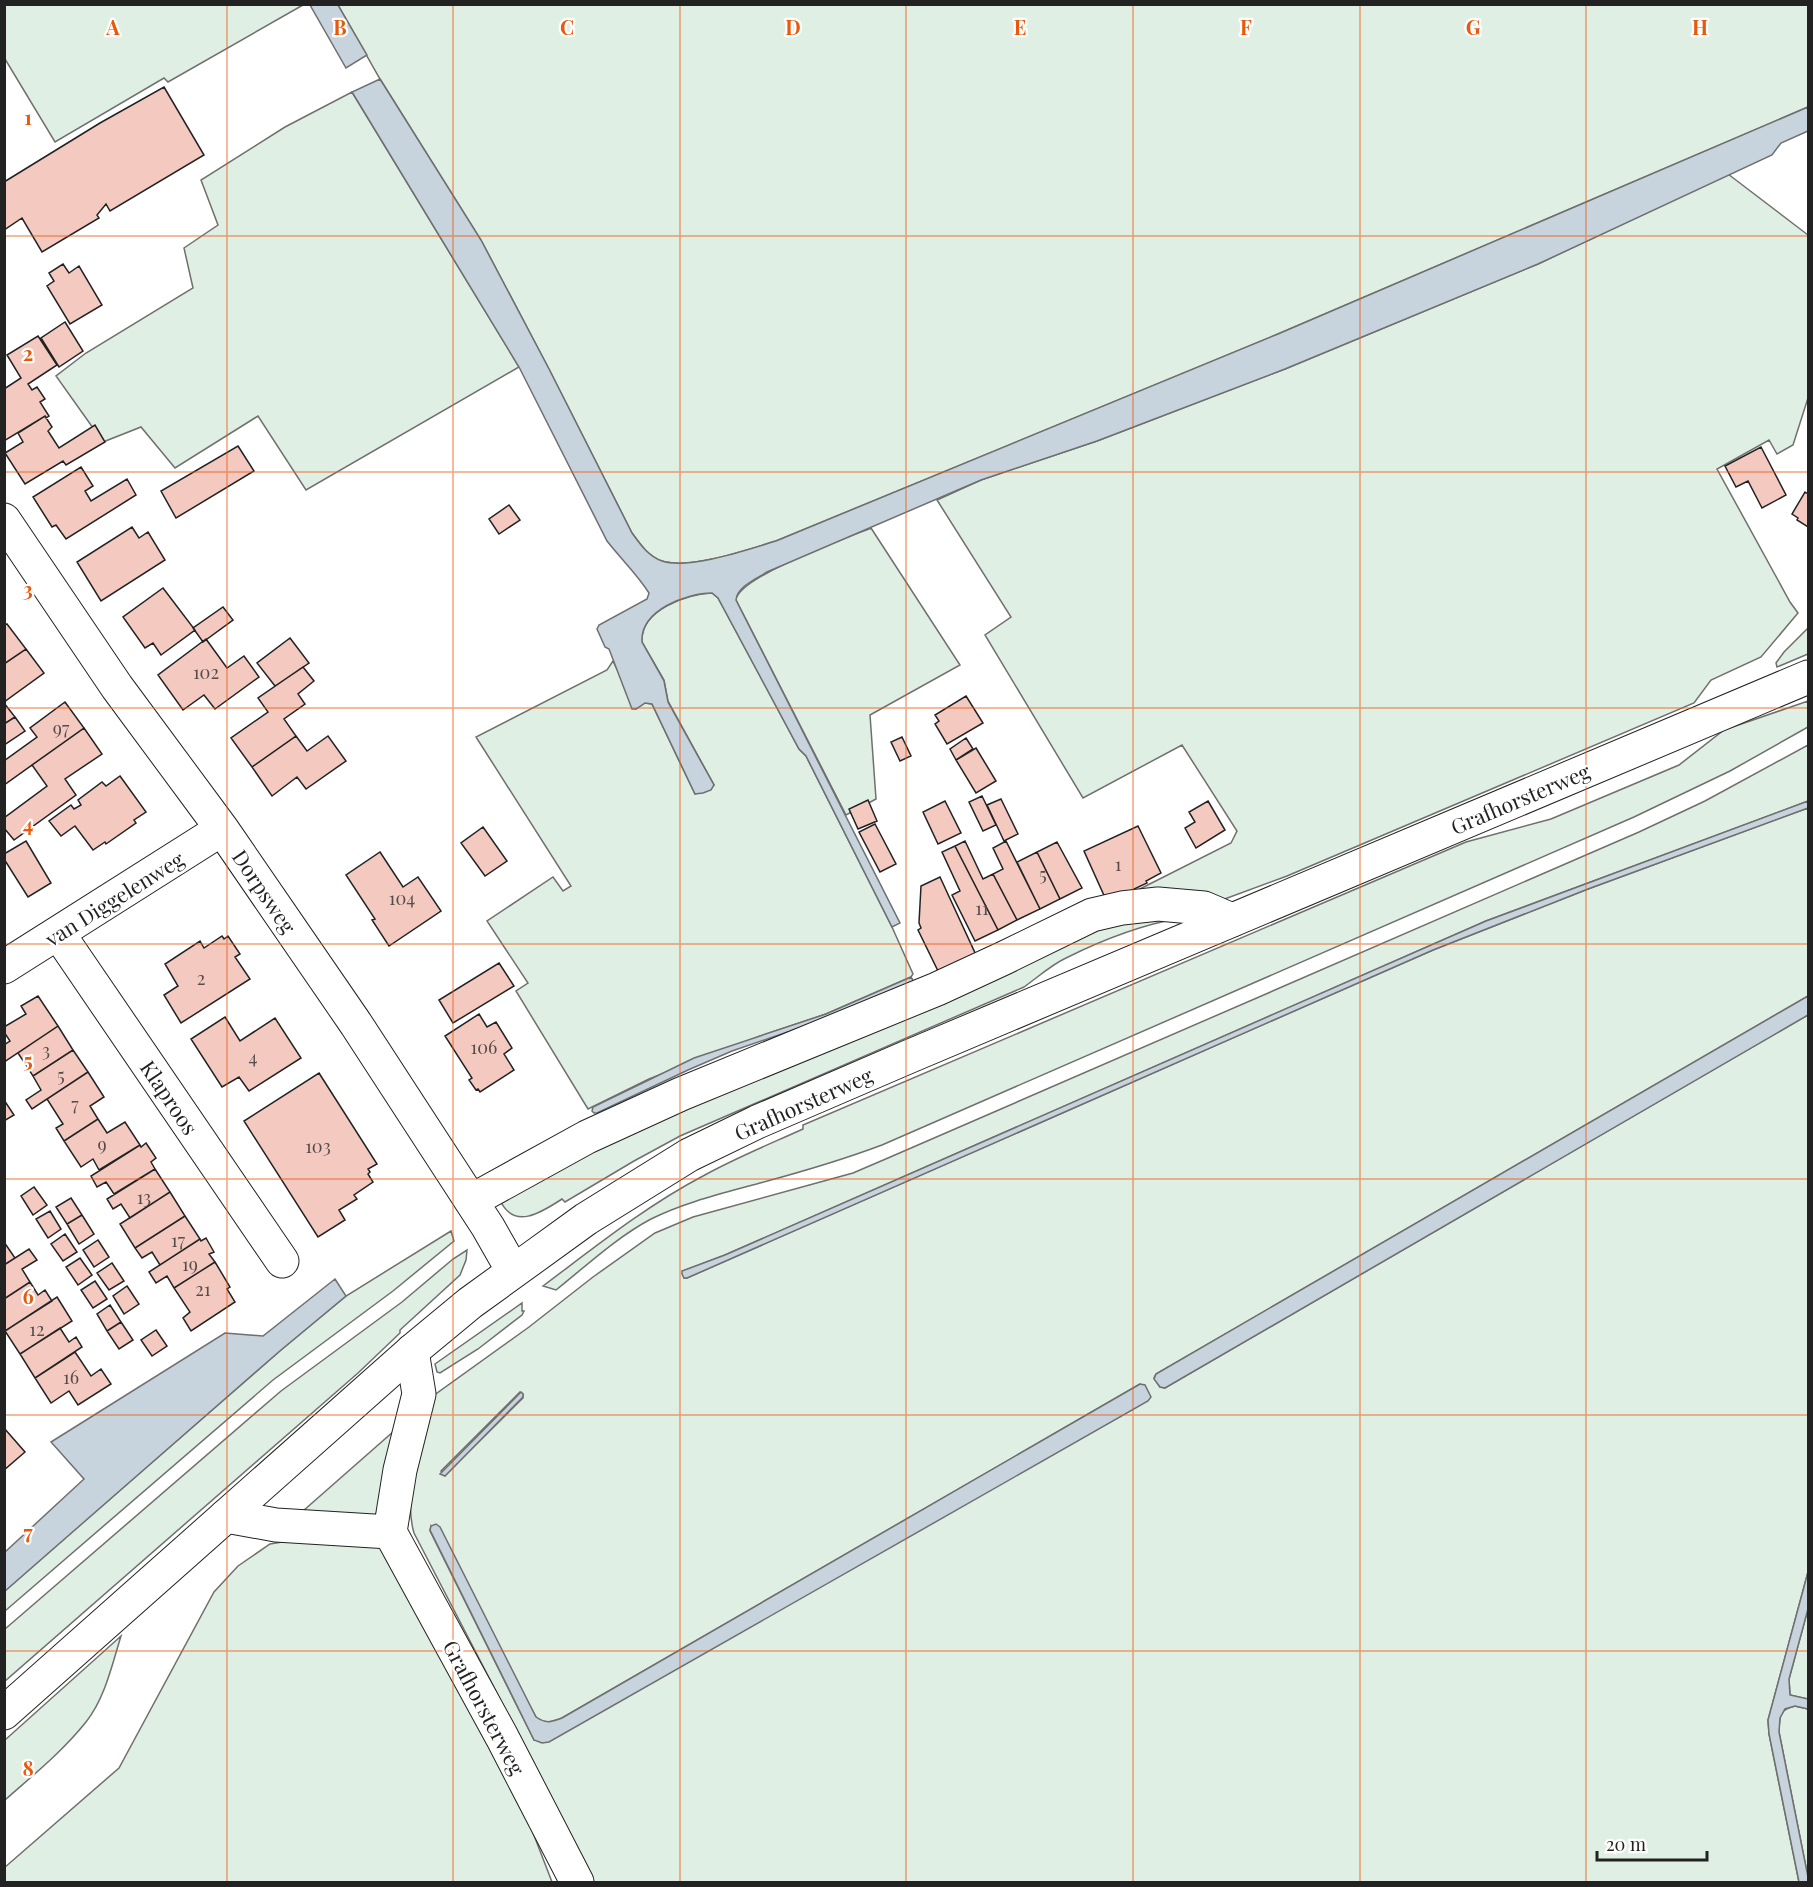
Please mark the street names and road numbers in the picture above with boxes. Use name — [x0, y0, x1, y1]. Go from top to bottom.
street label: Grafhorsterweg — [1446, 756, 1594, 840]
street label: van Diggelenweg — [38, 844, 189, 952]
street label: Dorpsweg — [227, 844, 303, 938]
street label: Klaproos — [135, 1054, 205, 1140]
street label: Grafhorsterweg — [729, 1060, 877, 1146]
street label: Grafhorsterweg — [438, 1635, 532, 1779]

